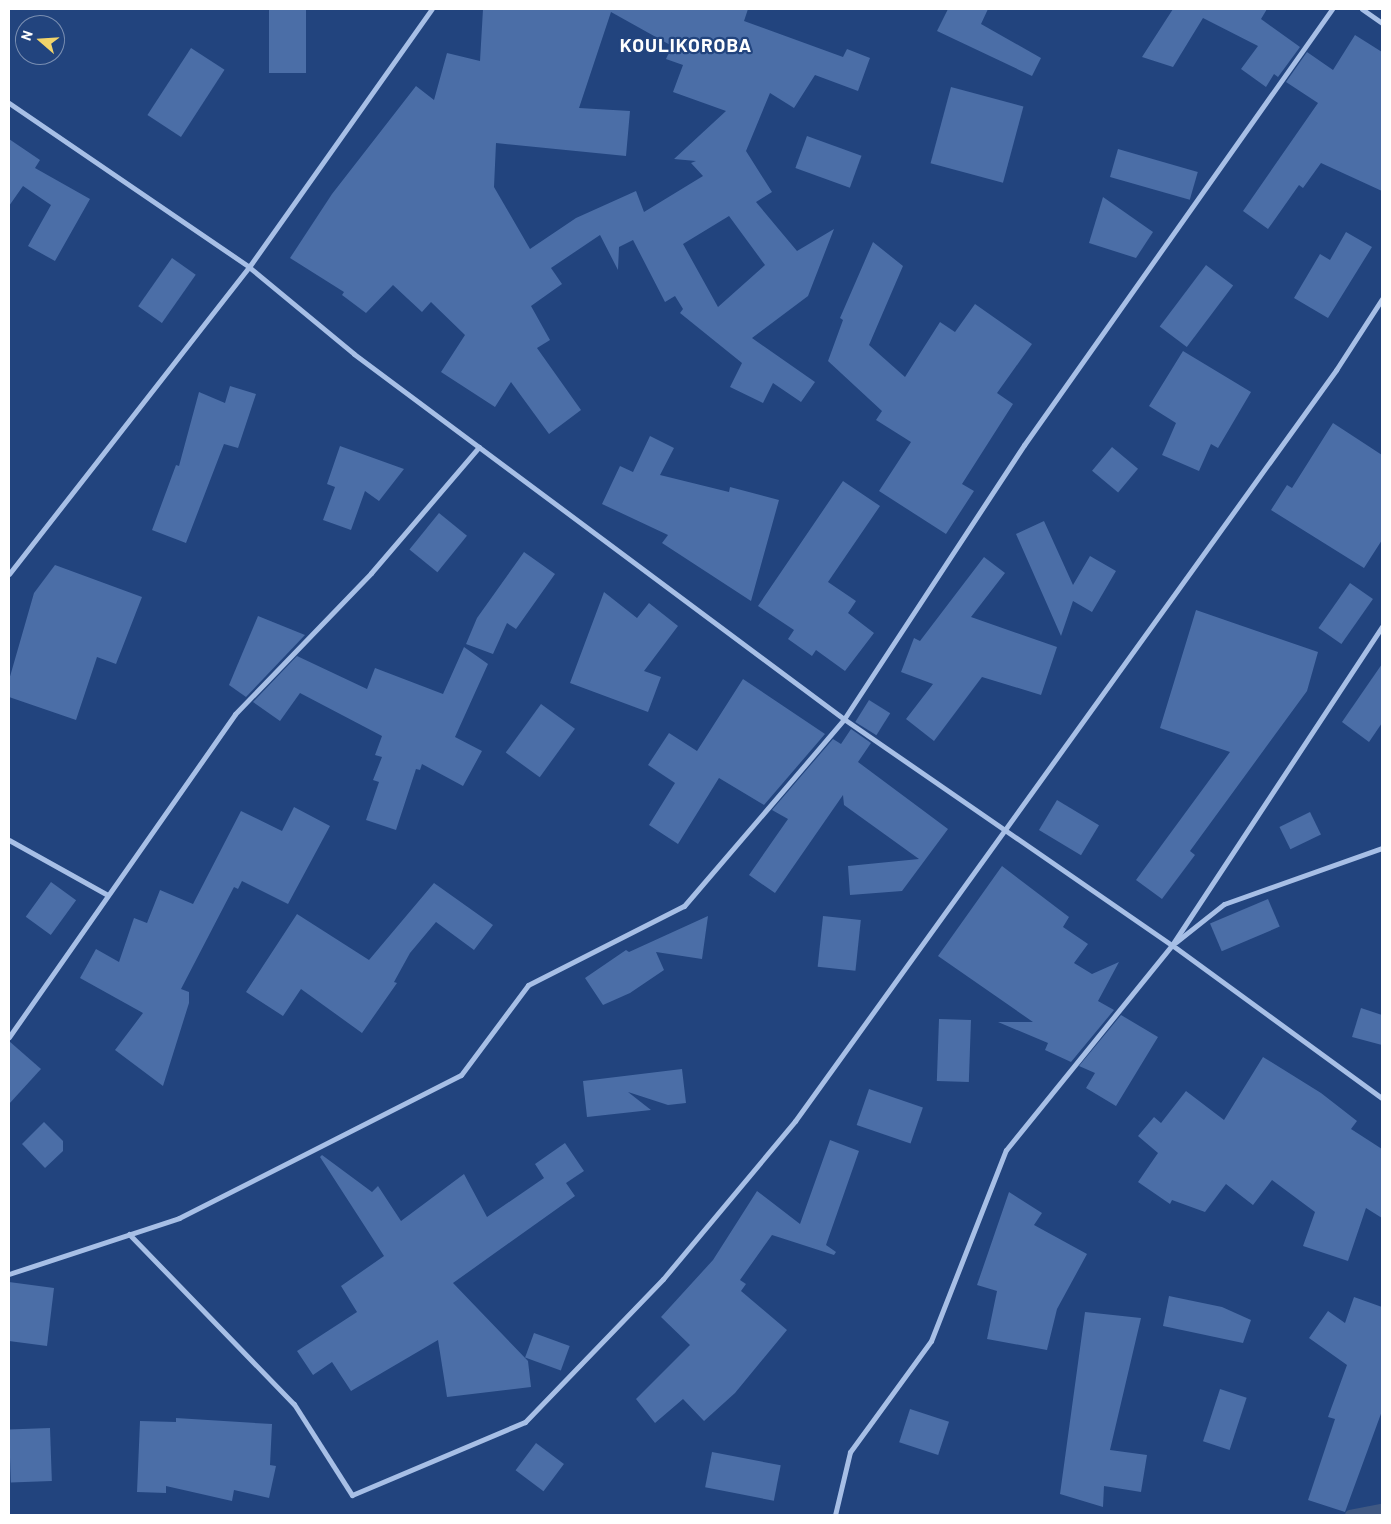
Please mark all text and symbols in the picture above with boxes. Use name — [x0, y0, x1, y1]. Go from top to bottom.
north arrow — [15, 15, 65, 65]
text: N — [17, 28, 36, 42]
district label: KOULIKOROBA — [618, 34, 754, 56]

